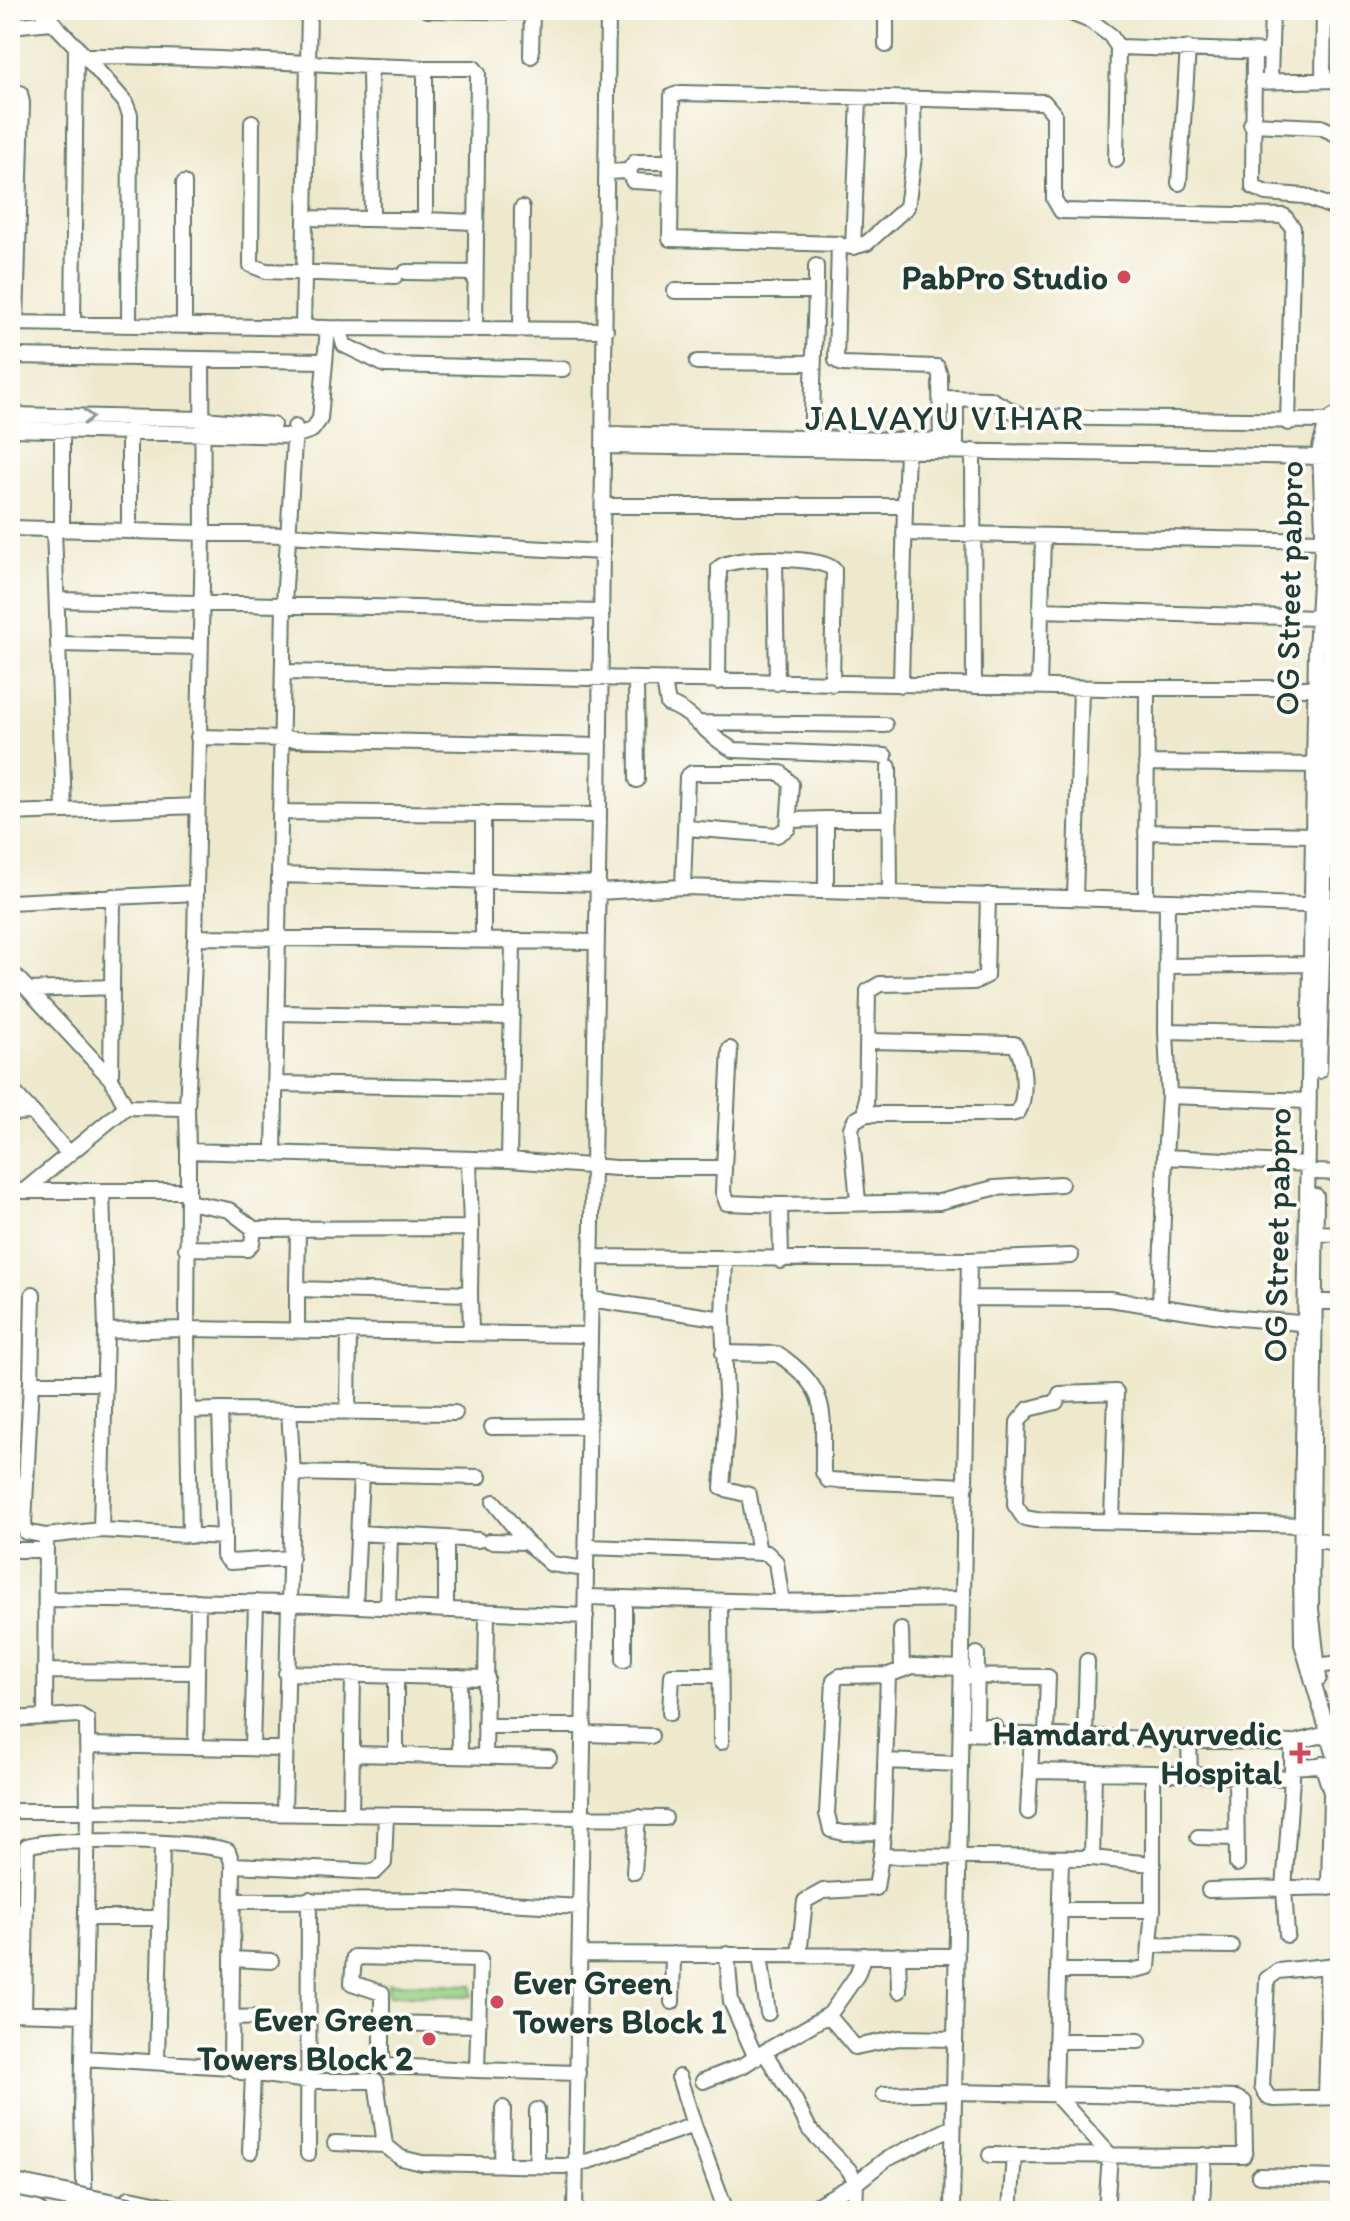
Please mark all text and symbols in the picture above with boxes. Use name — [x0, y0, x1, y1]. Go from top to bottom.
place label: PabPro Studio — [902, 257, 1108, 298]
marker: PabPro Studio — [1115, 268, 1133, 286]
district label: JALVAYU VIHAR — [805, 396, 1085, 439]
one-way arrow — [82, 408, 95, 425]
street label: OG Street pabpro — [1266, 460, 1312, 716]
street label: OG Street pabpro — [1254, 1107, 1300, 1363]
place label: Hamdard Ayurvedic Hospital — [992, 1713, 1282, 1793]
marker: Hamdard Ayurvedic Hospital — [1289, 1742, 1311, 1764]
place label: Ever Green Towers Block 1 — [512, 1962, 727, 2042]
marker: Ever Green Towers Block 1 — [488, 1993, 506, 2011]
place label: Ever Green Towers Block 2 — [196, 1999, 414, 2079]
marker: Ever Green Towers Block 2 — [420, 2030, 438, 2048]

